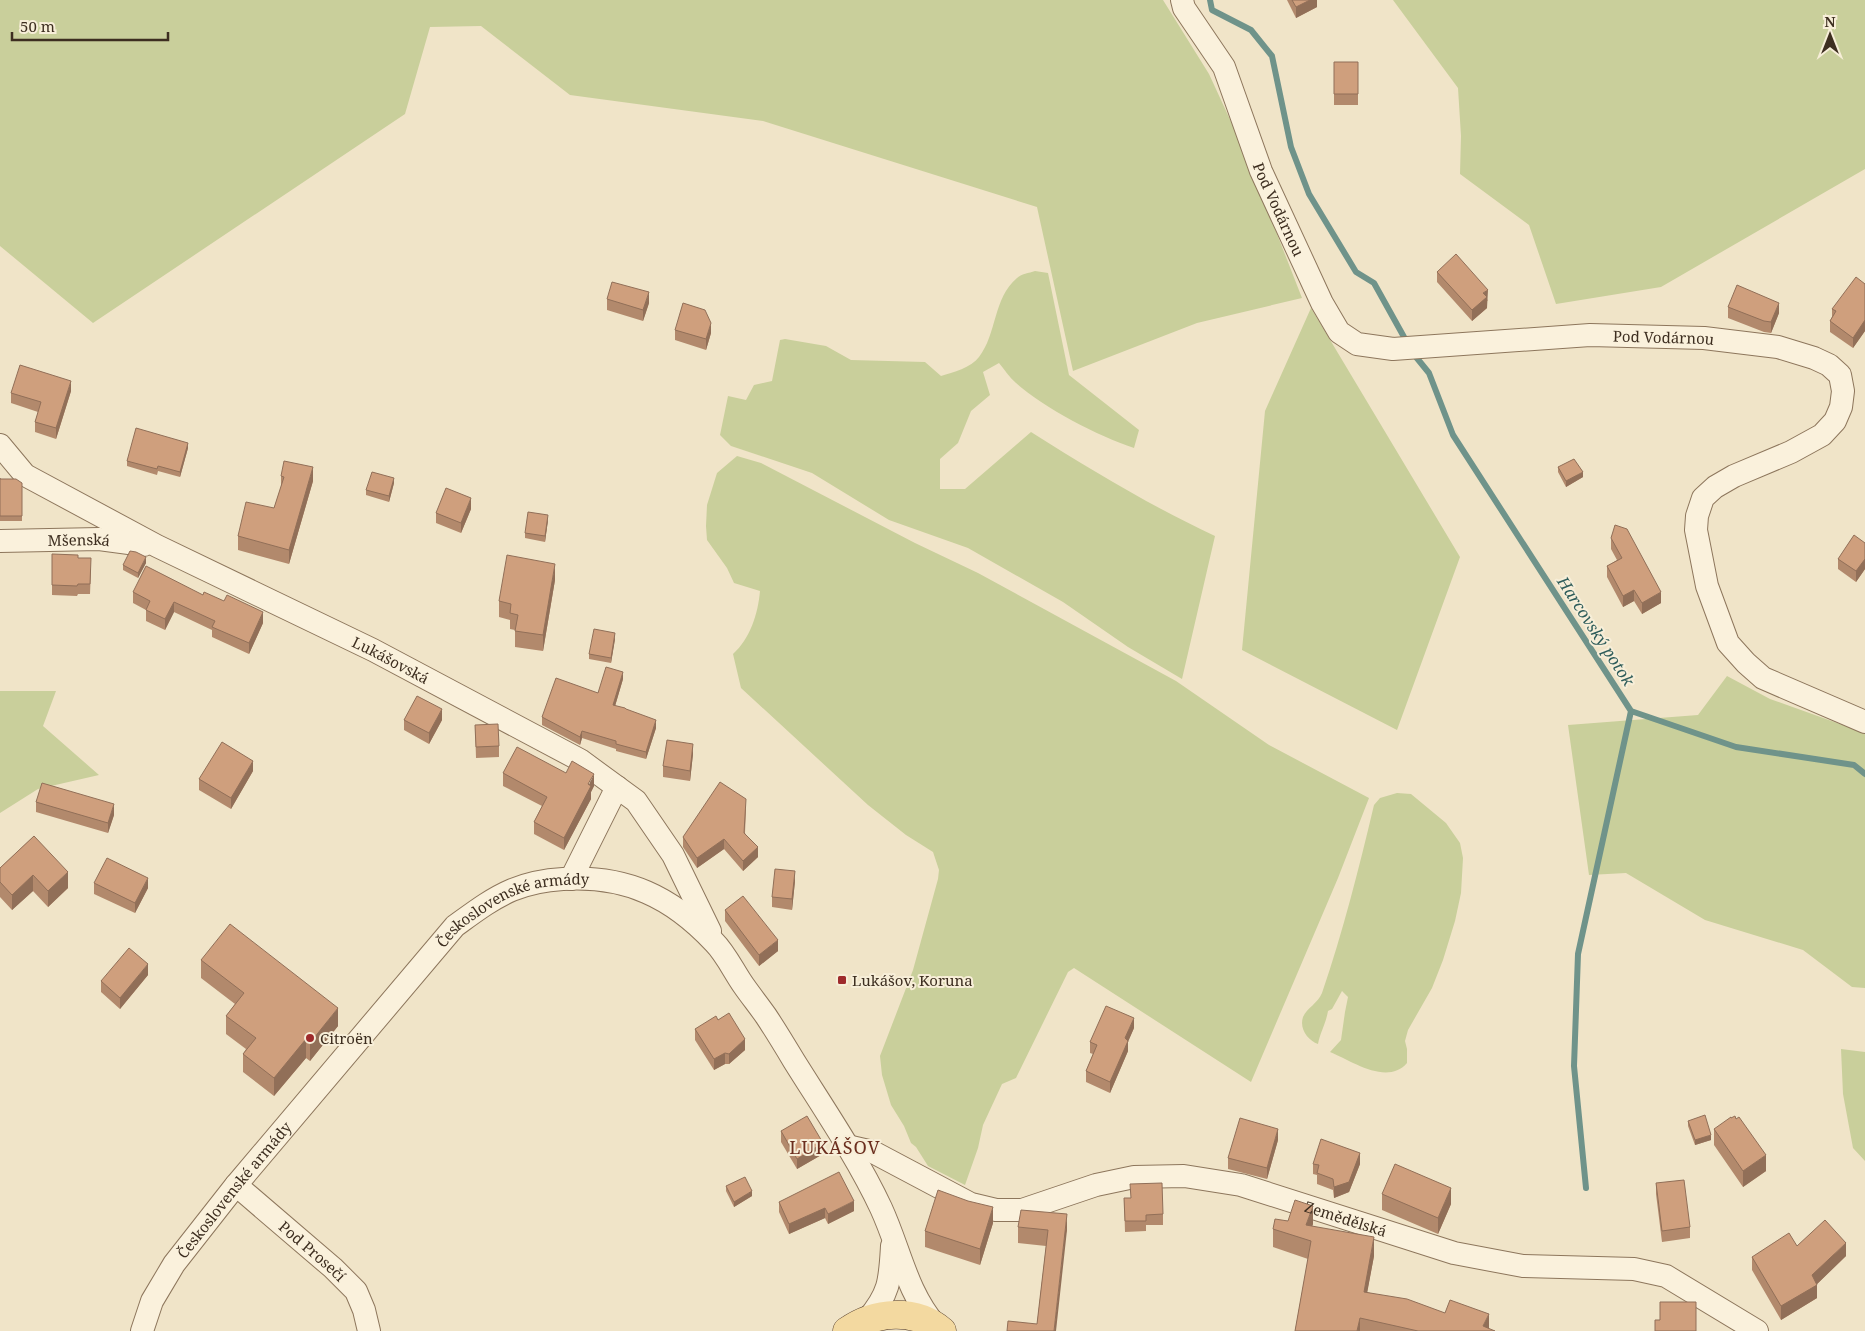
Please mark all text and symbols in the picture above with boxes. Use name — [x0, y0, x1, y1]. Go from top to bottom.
scale bar — [12, 10, 169, 42]
north arrow — [1805, 10, 1855, 60]
text: N — [1824, 12, 1836, 31]
text: 50 m — [20, 16, 55, 36]
street label: Pod Vodárnou — [1249, 160, 1309, 260]
street label: Pod Vodárnou — [1613, 326, 1716, 349]
street label: Mšenská — [48, 529, 111, 550]
water label: Harcovský potok — [1552, 571, 1640, 691]
street label: Lukášovská — [349, 632, 433, 688]
street label: Československé armády — [431, 869, 590, 951]
place label: Lukášov, Koruna — [852, 970, 973, 990]
marker: Lukášov, Koruna — [836, 974, 848, 986]
place label: Citroën — [320, 1028, 373, 1048]
marker: Citroën — [304, 1032, 316, 1044]
street label: Československé armády — [172, 1117, 296, 1262]
district label: LUKÁŠOV — [789, 1135, 881, 1159]
street label: Zemědělská — [1302, 1196, 1389, 1241]
street label: Pod Prosečí — [275, 1216, 351, 1286]

